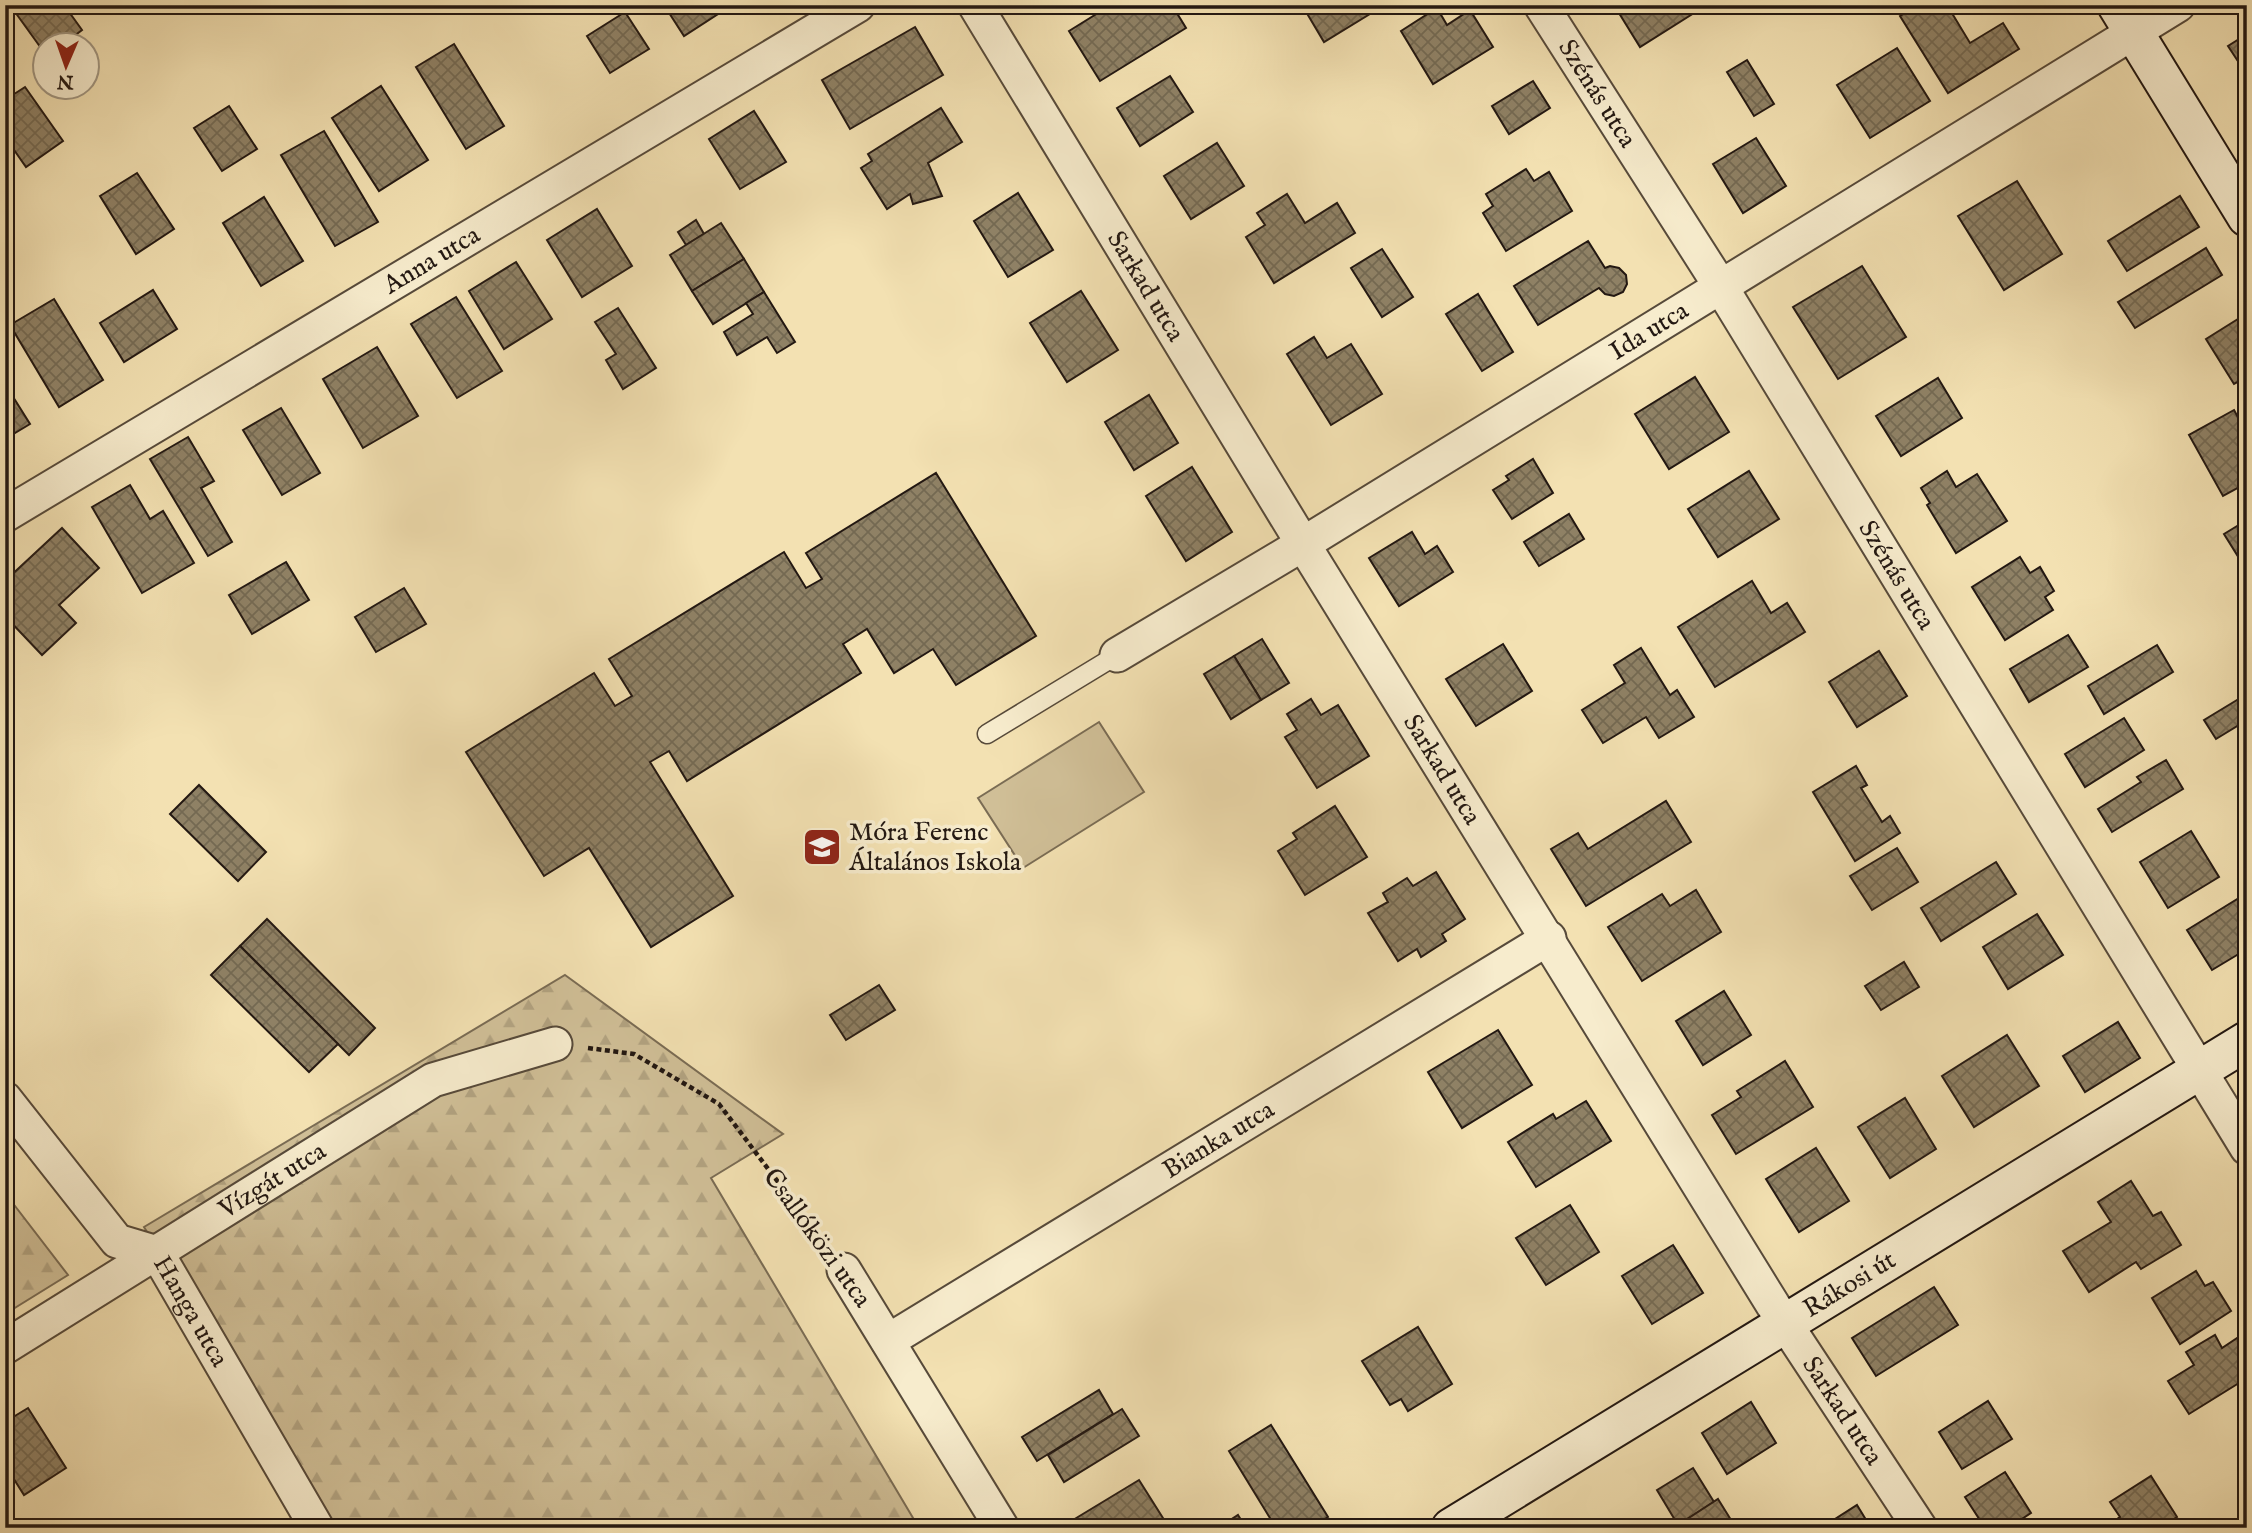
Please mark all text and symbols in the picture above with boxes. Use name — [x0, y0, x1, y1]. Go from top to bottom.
north arrow — [32, 32, 102, 102]
street label: Szénás utca — [1551, 33, 1645, 154]
text: N — [56, 69, 75, 93]
street label: Anna utca — [376, 218, 487, 302]
street label: Sarkad utca — [1100, 225, 1193, 348]
street label: Ida utca — [1603, 294, 1695, 368]
street label: Szénás utca — [1851, 514, 1943, 636]
street label: Sarkad utca — [1396, 708, 1489, 831]
place label: Móra Ferenc Általános Iskola — [848, 816, 1022, 879]
school or university icon: Móra Ferenc Általános Iskola — [801, 826, 843, 868]
street label: Bianka utca — [1156, 1093, 1281, 1186]
street label: Vízgát utca — [212, 1134, 333, 1227]
street label: Csallóközi utca — [755, 1162, 879, 1315]
street label: Rákosi út — [1797, 1243, 1902, 1325]
street label: Hanga utca — [146, 1250, 237, 1373]
street label: Sarkad utca — [1795, 1350, 1891, 1472]

